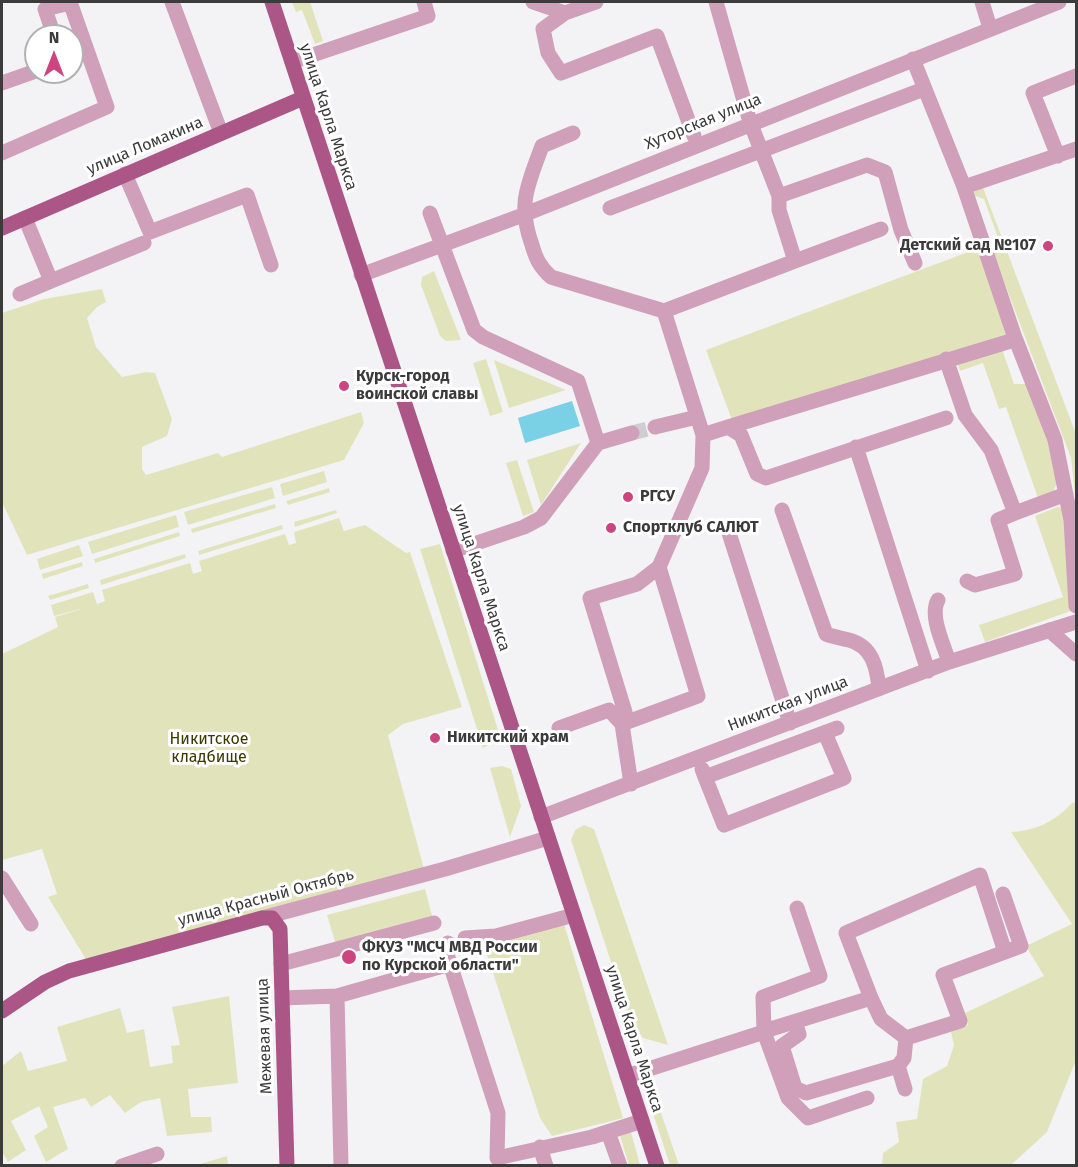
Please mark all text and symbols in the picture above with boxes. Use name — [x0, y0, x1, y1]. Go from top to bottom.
north arrow — [24, 24, 84, 84]
text: N — [49, 28, 59, 47]
street label: улица Карла Маркса — [295, 41, 361, 193]
street label: Хуторская улица — [642, 90, 764, 154]
street label: улица Ломакина — [84, 113, 206, 179]
place label: Детский сад №107 — [900, 236, 1036, 256]
marker: Детский сад №107 — [1041, 239, 1055, 253]
place label: Курск-город воинской славы — [356, 367, 478, 405]
marker: Курск-город воинской славы — [337, 379, 351, 393]
place label: РГСУ — [640, 487, 675, 507]
marker: РГСУ — [621, 490, 635, 504]
street label: улица Карла Маркса — [448, 502, 514, 654]
place label: Спортклуб САЛЮТ — [623, 518, 759, 538]
marker: Спортклуб САЛЮТ — [604, 521, 618, 535]
street label: Никитская улица — [725, 672, 851, 736]
place label: Никитский храм — [447, 728, 569, 748]
park label: Никитское кладбище — [169, 730, 249, 768]
marker: Никитский храм — [428, 731, 442, 745]
street label: улица Красный Октябрь — [176, 865, 356, 931]
place label: ФКУЗ "МСЧ МВД России по Курской области" — [362, 938, 538, 976]
marker: ФКУЗ "МСЧ МВД России по Курской области" — [340, 948, 358, 966]
street label: улица Карла Маркса — [601, 963, 667, 1115]
street label: Межевая улица — [253, 978, 277, 1094]

